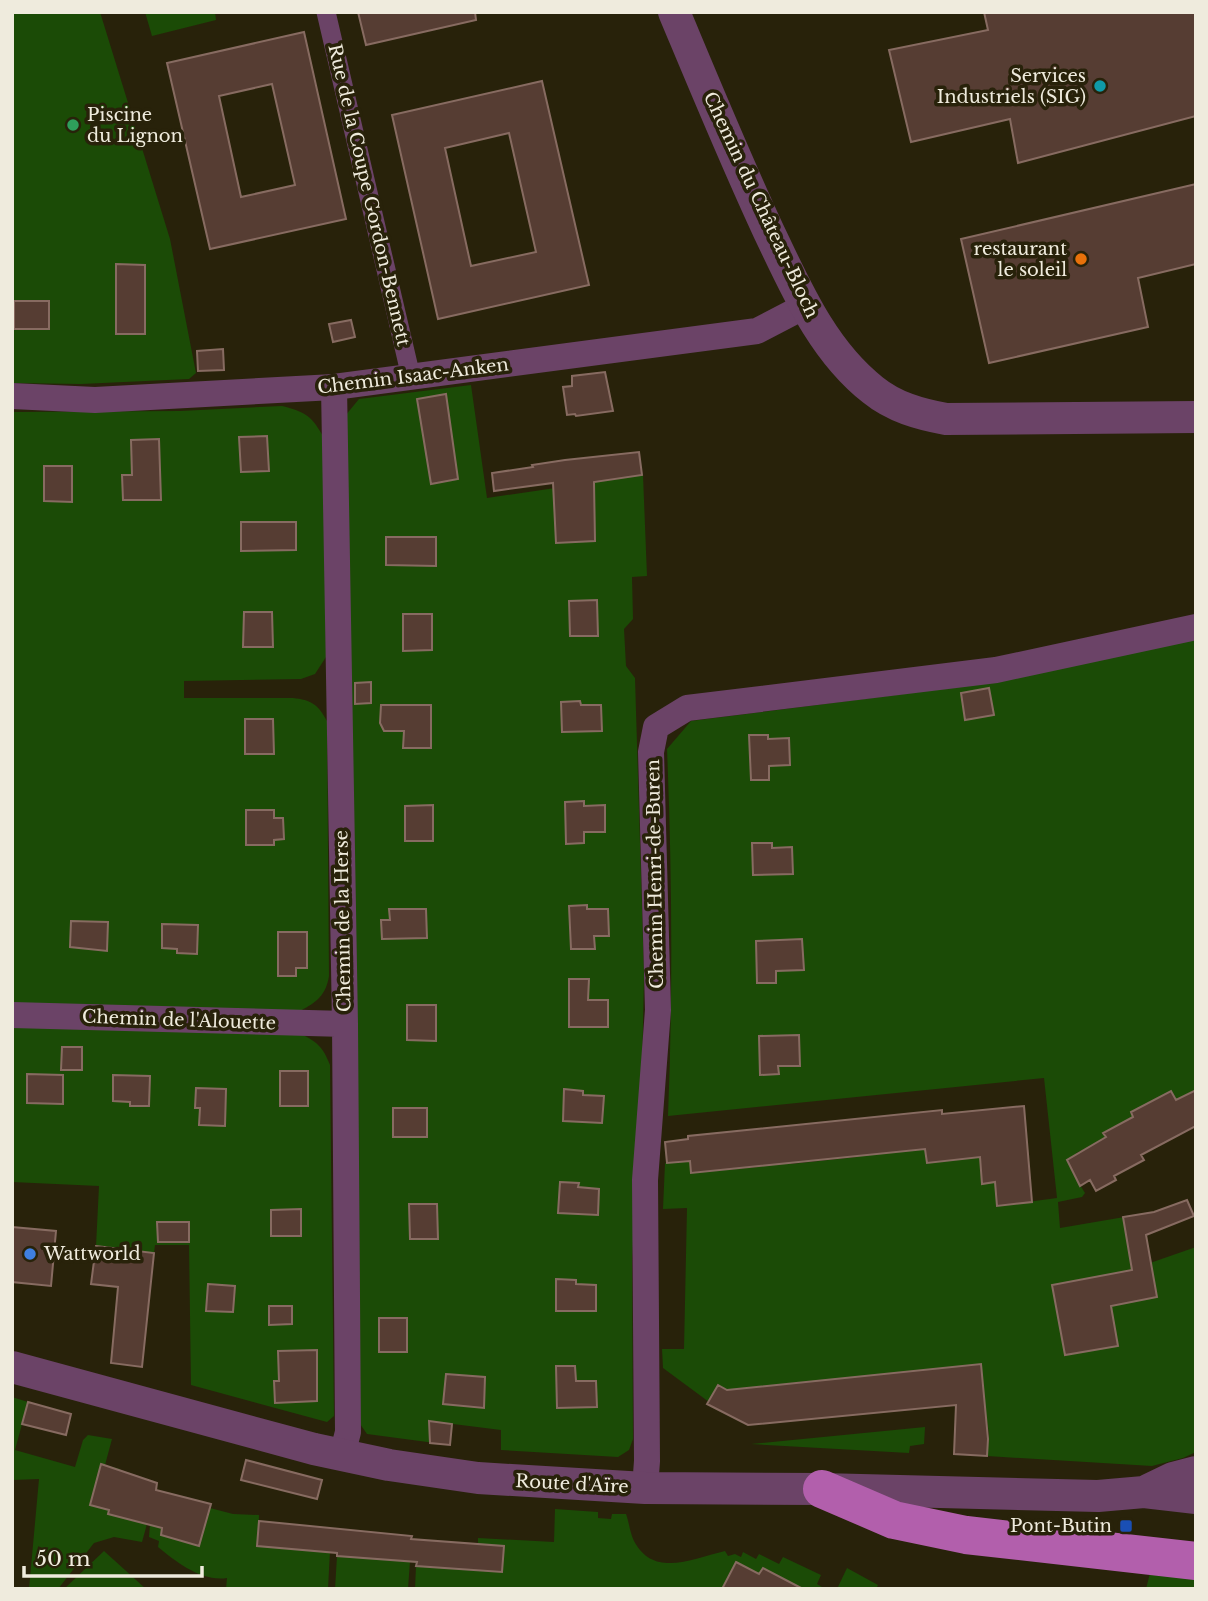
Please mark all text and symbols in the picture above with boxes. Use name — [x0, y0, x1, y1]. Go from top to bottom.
street label: Rue de la Coupe Gordon-Bennett — [323, 42, 415, 348]
place label: Services Industriels (SIG) — [937, 65, 1086, 108]
marker: Services Industriels (SIG) — [1092, 78, 1108, 94]
street label: Chemin du Château-Bloch — [699, 88, 823, 322]
place label: Piscine du Lignon — [87, 104, 183, 147]
marker: Piscine du Lignon — [65, 117, 81, 133]
place label: restaurant le soleil — [974, 238, 1067, 281]
marker: restaurant le soleil — [1073, 251, 1089, 267]
street label: Chemin Isaac-Anken — [316, 353, 510, 399]
street label: Chemin Henri-de-Buren — [642, 759, 668, 989]
street label: Chemin de la Herse — [330, 830, 356, 1012]
street label: Chemin de l'Alouette — [82, 1006, 276, 1034]
place label: Wattworld — [43, 1243, 141, 1265]
marker: Wattworld — [22, 1246, 38, 1262]
street label: Route d'Aïre — [515, 1470, 629, 1498]
place label: Pont-Butin — [1010, 1515, 1112, 1537]
marker: Pont-Butin — [1118, 1518, 1134, 1534]
scale bar — [24, 1534, 203, 1578]
text: 50 m — [35, 1546, 91, 1572]

